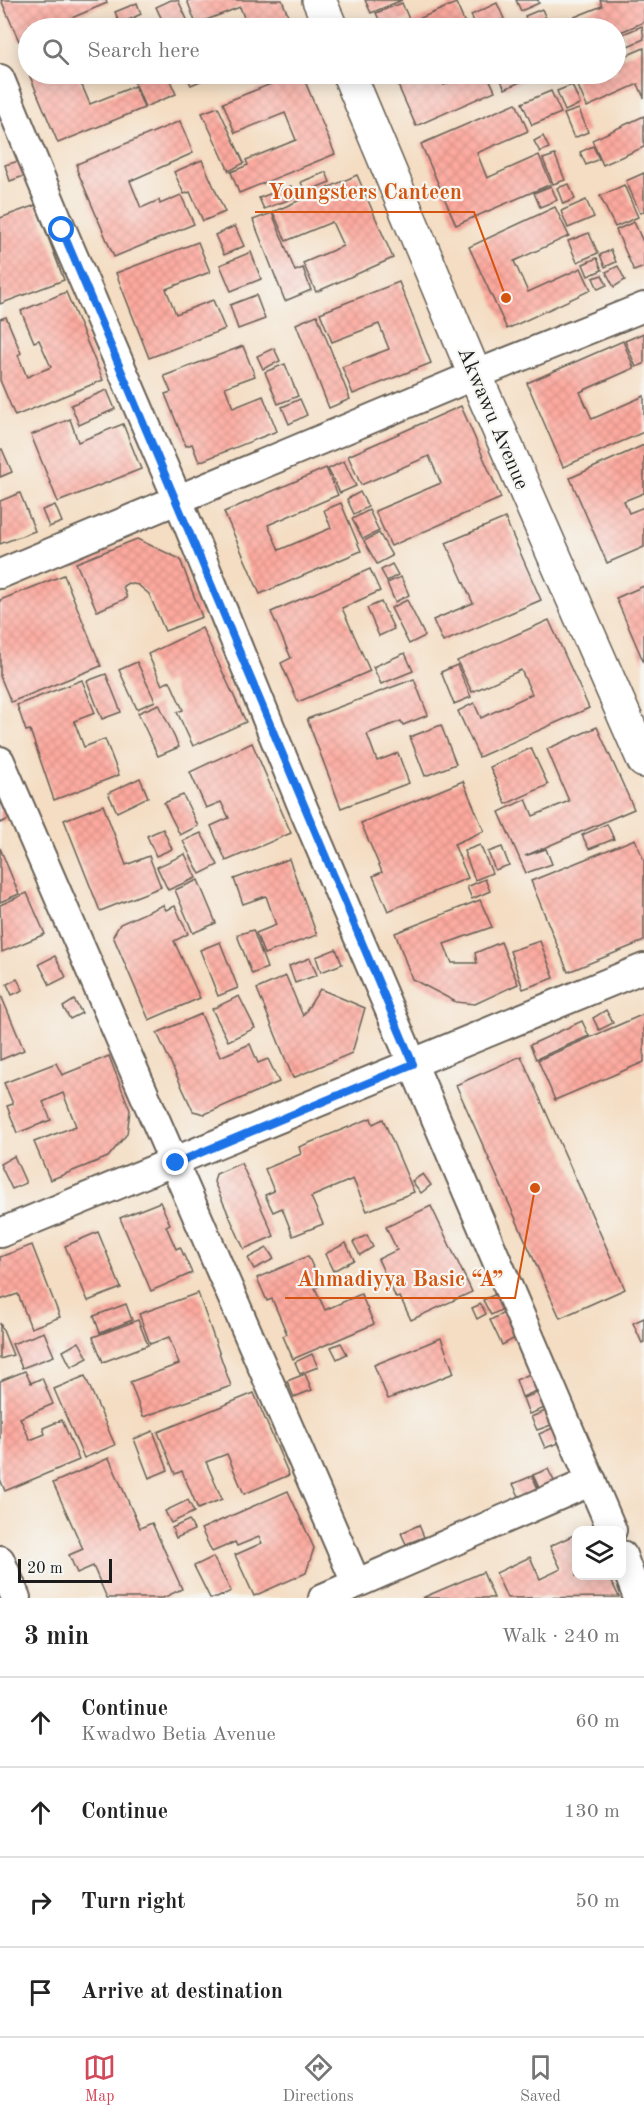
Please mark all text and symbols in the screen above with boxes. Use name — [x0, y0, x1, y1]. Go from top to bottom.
search box — [18, 18, 626, 84]
icon: search — [39, 35, 72, 68]
text: Search here — [87, 40, 200, 62]
callout: Youngsters Canteen — [255, 172, 474, 212]
text: Youngsters Canteen — [268, 182, 462, 204]
route start — [48, 216, 74, 242]
street label: Akwawu Avenue — [453, 344, 532, 493]
route end — [162, 1149, 188, 1175]
callout: Ahmadiyya Basic “A” — [285, 1258, 515, 1298]
text: Ahmadiyya Basic “A” — [297, 1269, 503, 1291]
map controls — [572, 1526, 626, 1580]
button: layers — [572, 1526, 626, 1580]
scale bar — [18, 1556, 112, 1584]
text: 20 m — [27, 1561, 63, 1577]
text: 3 min — [24, 1624, 89, 1650]
text: Walk · 240 m — [501, 1627, 620, 1647]
text: Continue — [81, 1698, 168, 1720]
icon: ahead — [24, 1706, 57, 1739]
text: 60 m — [575, 1712, 620, 1732]
text: Kwadwo Betia Avenue — [81, 1725, 276, 1745]
icon: ahead — [24, 1796, 57, 1829]
text: Continue — [81, 1801, 168, 1823]
text: 130 m — [564, 1802, 620, 1822]
icon: right — [24, 1886, 57, 1919]
text: Turn right — [81, 1891, 185, 1913]
text: 50 m — [575, 1892, 620, 1912]
icon: arrive — [24, 1976, 57, 2009]
text: Arrive at destination — [81, 1981, 283, 2003]
tab: Map — [83, 2051, 116, 2107]
tab: Directions — [283, 2051, 354, 2107]
tab: Saved — [520, 2051, 561, 2107]

